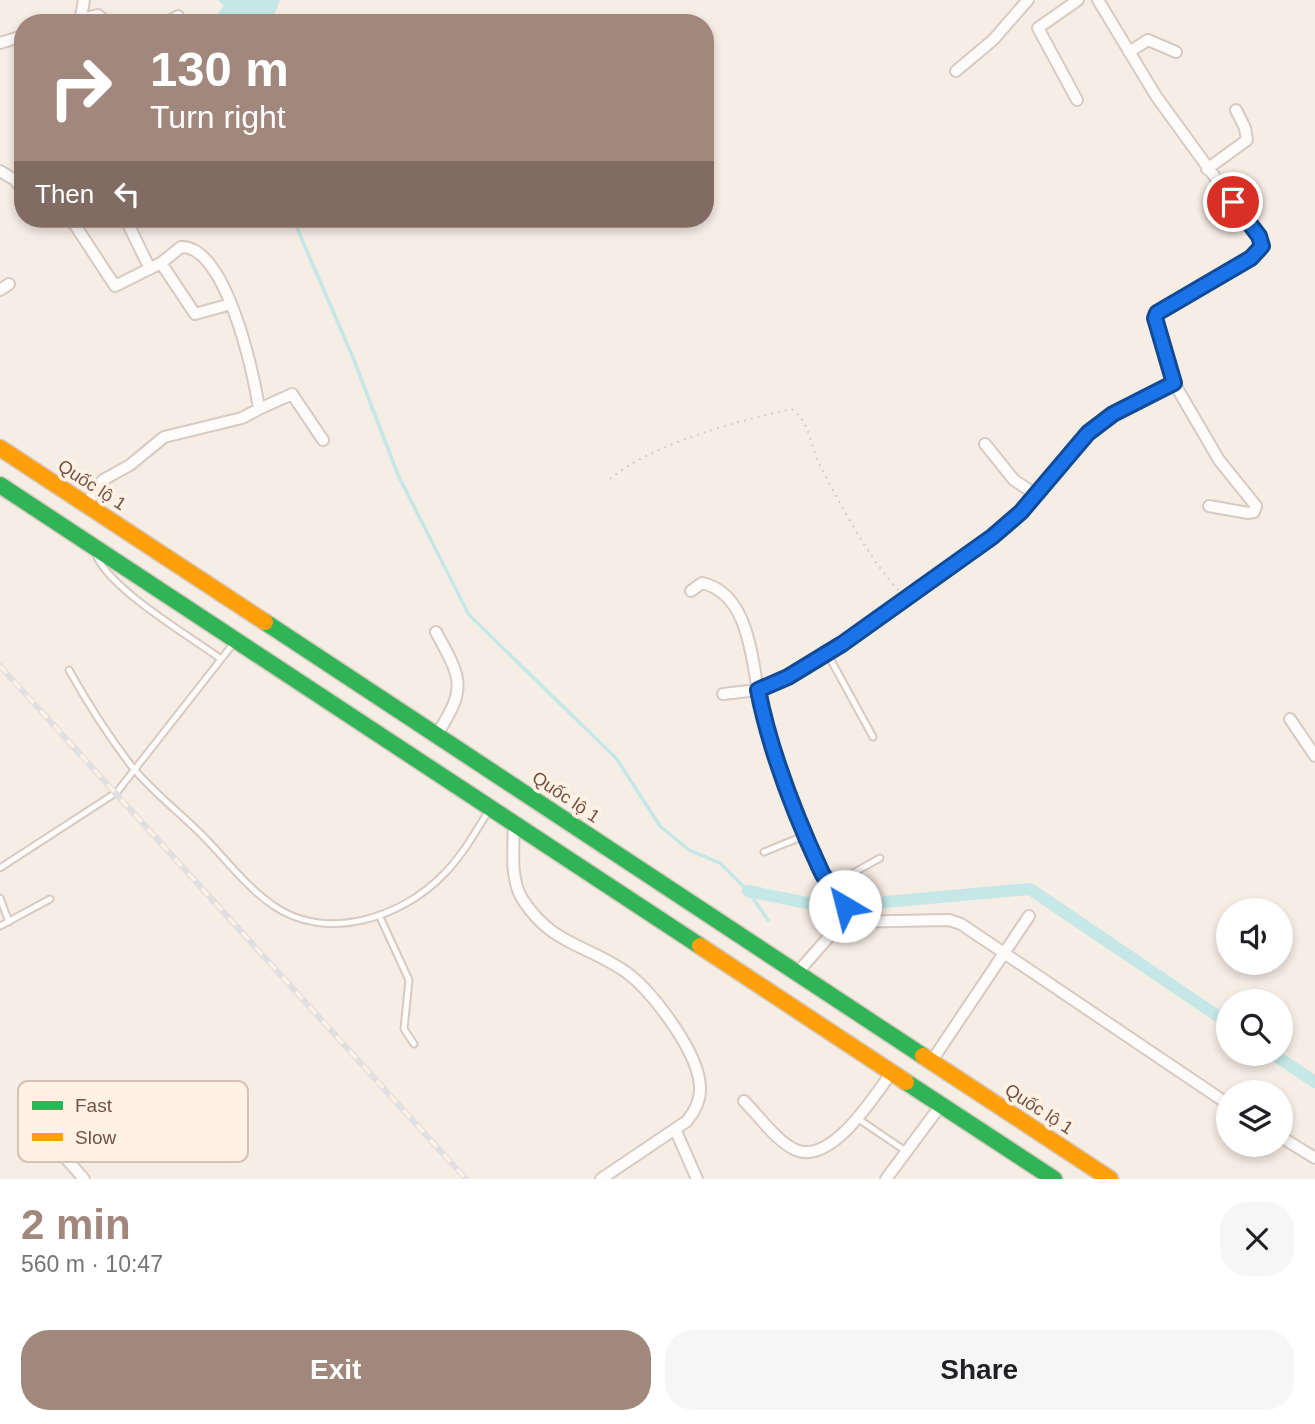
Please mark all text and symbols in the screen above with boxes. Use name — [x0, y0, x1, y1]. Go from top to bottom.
icon: right — [35, 42, 126, 133]
text: 130 m — [150, 42, 289, 96]
text: Turn right — [150, 99, 286, 135]
pin — [1203, 172, 1263, 232]
icon: left — [108, 175, 146, 213]
text: Then — [35, 179, 94, 209]
icon: arrive — [1214, 183, 1252, 221]
street label: Quốc lộ 1 — [54, 456, 130, 514]
street label: Quốc lộ 1 — [528, 767, 604, 827]
position arrow — [808, 869, 882, 943]
map controls — [1216, 898, 1293, 1157]
button: sound — [1216, 898, 1293, 975]
button: search — [1216, 989, 1293, 1066]
street label: Quốc lộ 1 — [1001, 1080, 1077, 1138]
button: layers — [1216, 1080, 1293, 1157]
legend — [18, 1081, 248, 1162]
text: Fast — [75, 1095, 113, 1116]
text: Slow — [75, 1127, 116, 1148]
text: 2 min — [21, 1201, 131, 1248]
button: close — [1220, 1202, 1294, 1276]
text: 560 m · 10:47 — [21, 1251, 163, 1277]
button: Exit — [21, 1330, 651, 1410]
button: Share — [665, 1330, 1294, 1410]

